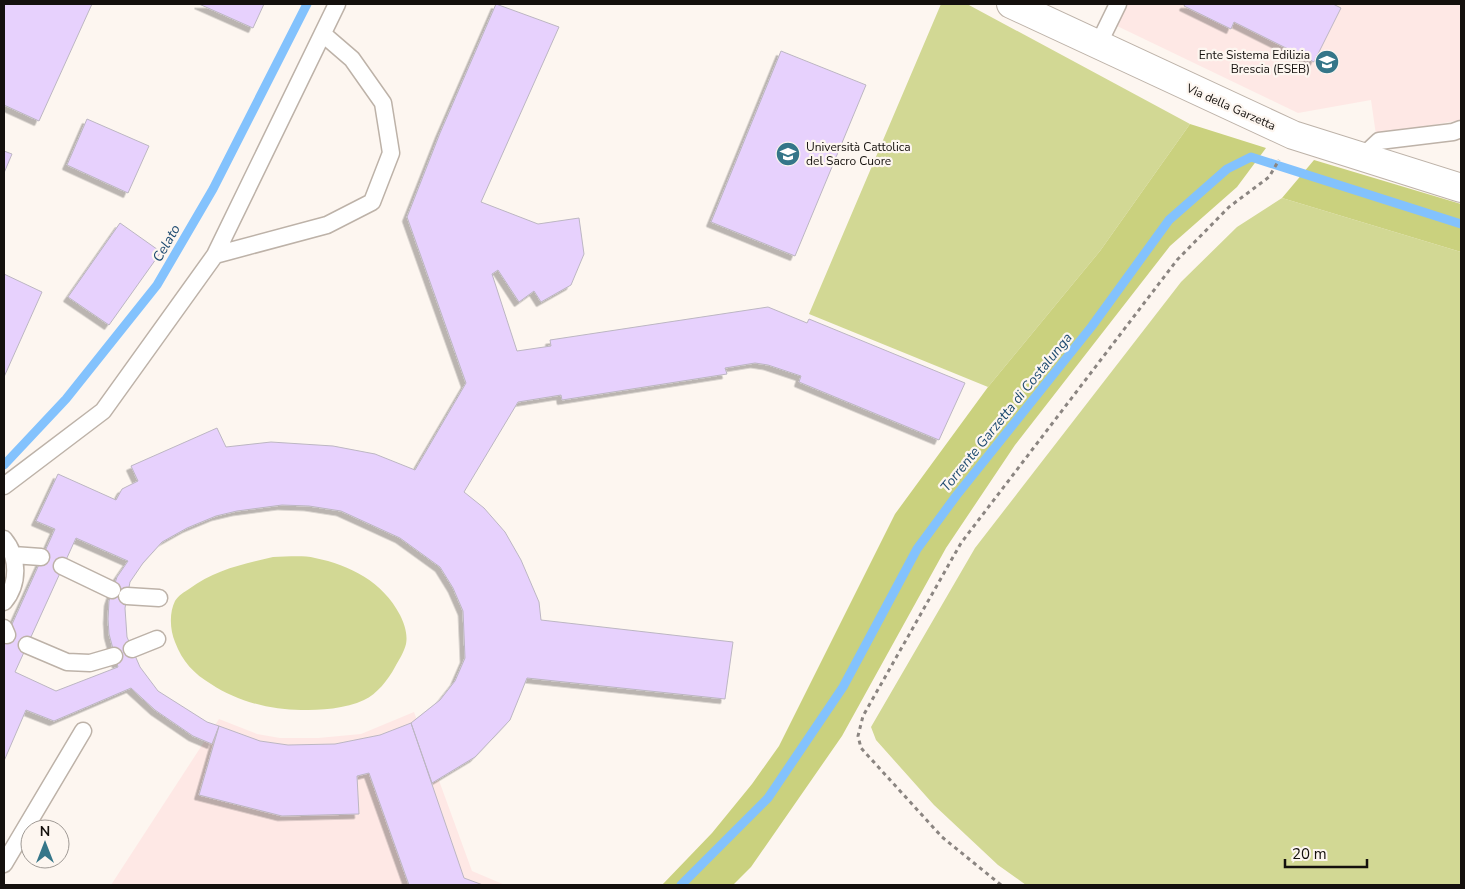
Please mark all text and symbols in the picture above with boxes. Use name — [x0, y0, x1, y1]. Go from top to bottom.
place label: Ente Sistema Edilizia Brescia (ESEB) — [1199, 47, 1310, 77]
school or university icon: Ente Sistema Edilizia Brescia (ESEB) — [1314, 49, 1340, 75]
street label: Via della Garzetta — [1183, 80, 1278, 134]
place label: Università Cattolica del Sacro Cuore — [806, 139, 911, 169]
school or university icon: Università Cattolica del Sacro Cuore — [775, 141, 801, 167]
water label: Celato — [148, 221, 185, 266]
water label: Torrente Garzetta di Costalunga — [936, 329, 1077, 496]
north arrow — [20, 819, 70, 869]
text: N — [40, 822, 50, 841]
scale bar — [1285, 836, 1368, 868]
text: 20 m — [1292, 844, 1327, 864]

